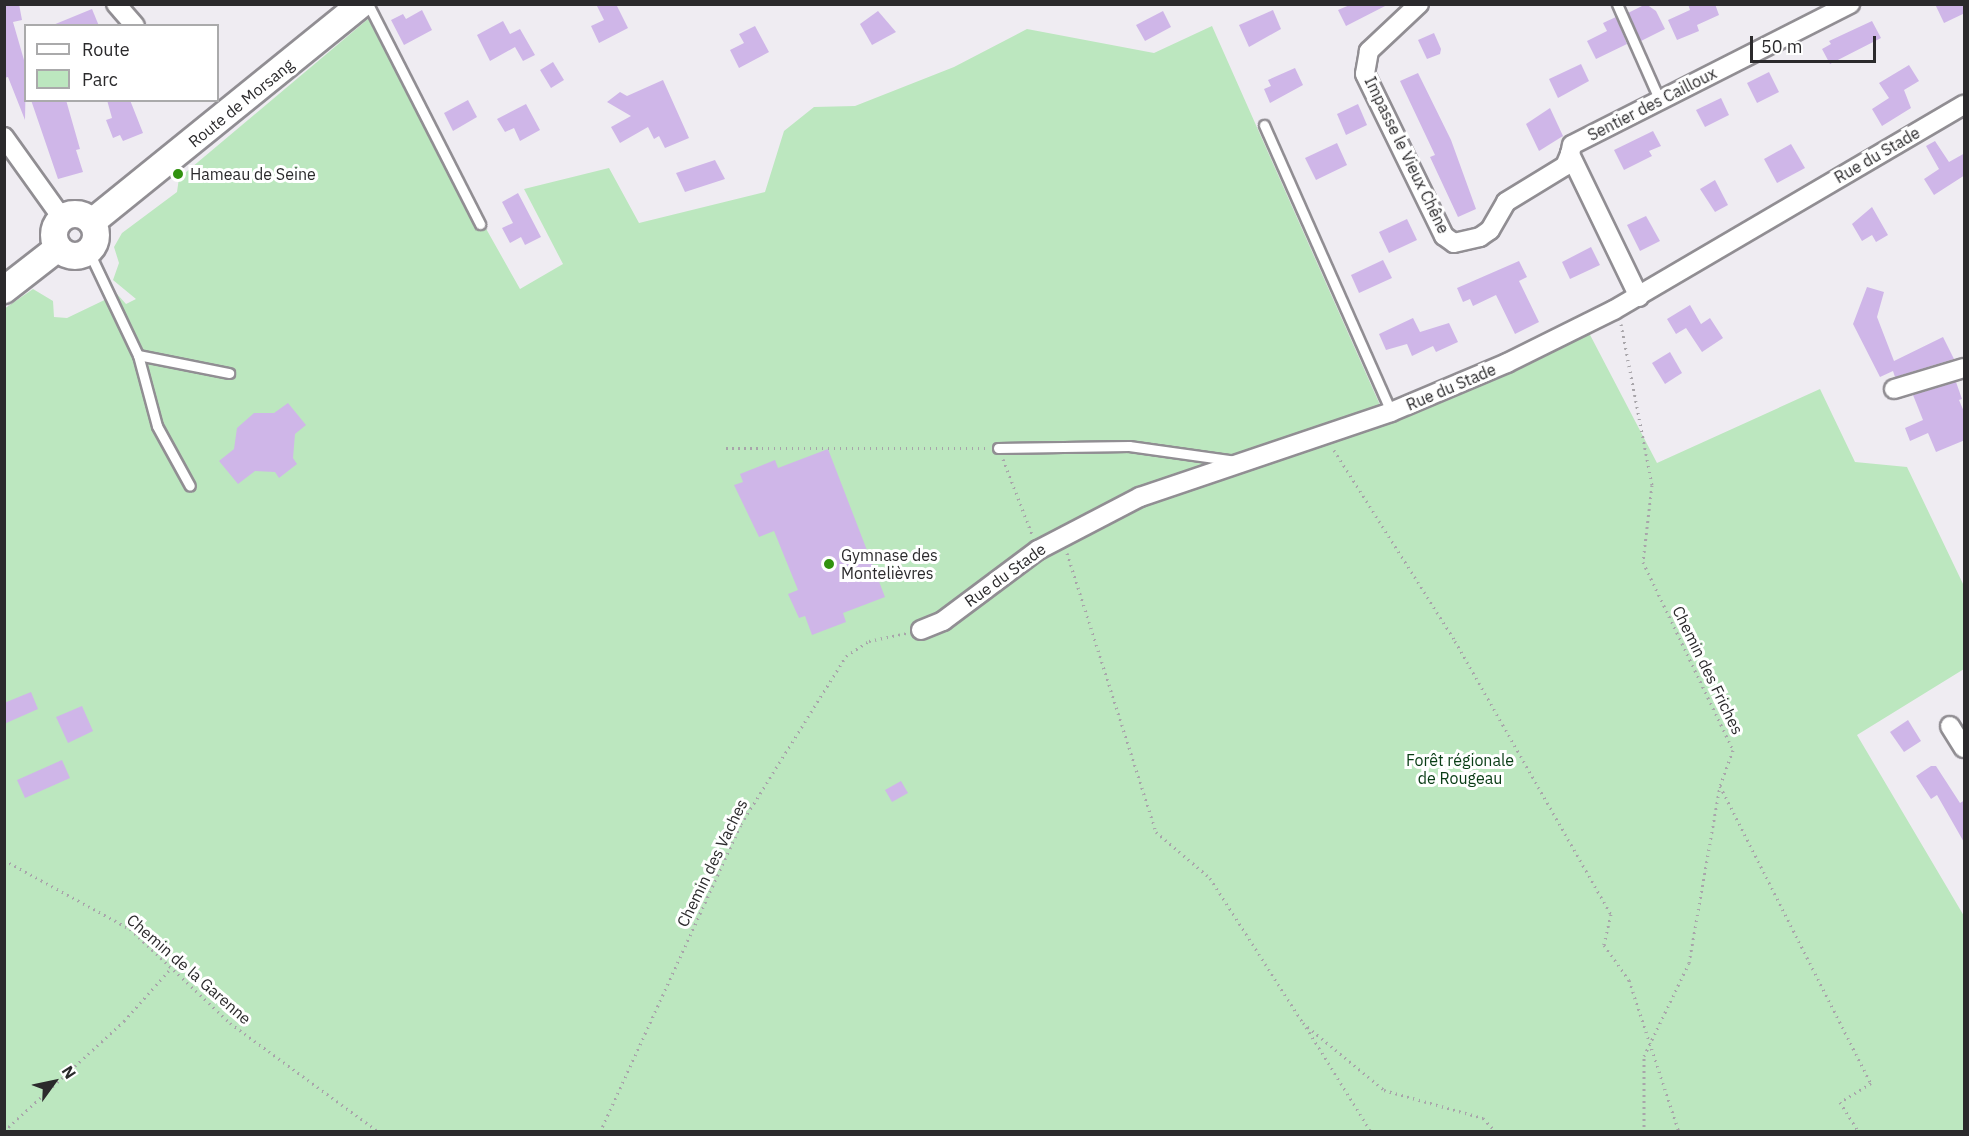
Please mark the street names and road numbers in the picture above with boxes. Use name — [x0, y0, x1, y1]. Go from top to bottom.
street label: Route de Morsang — [185, 55, 297, 151]
street label: Sentier des Cailloux — [1584, 63, 1720, 145]
street label: Impasse le Vieux Chêne — [1361, 73, 1453, 237]
street label: Rue du Stade — [1831, 123, 1923, 187]
street label: Rue du Stade — [1403, 359, 1499, 415]
street label: Rue du Stade — [961, 539, 1049, 611]
street label: Chemin des Friches — [1669, 603, 1747, 737]
street label: Chemin des Vaches — [673, 796, 751, 930]
street label: Chemin de la Garenne — [123, 910, 255, 1028]

